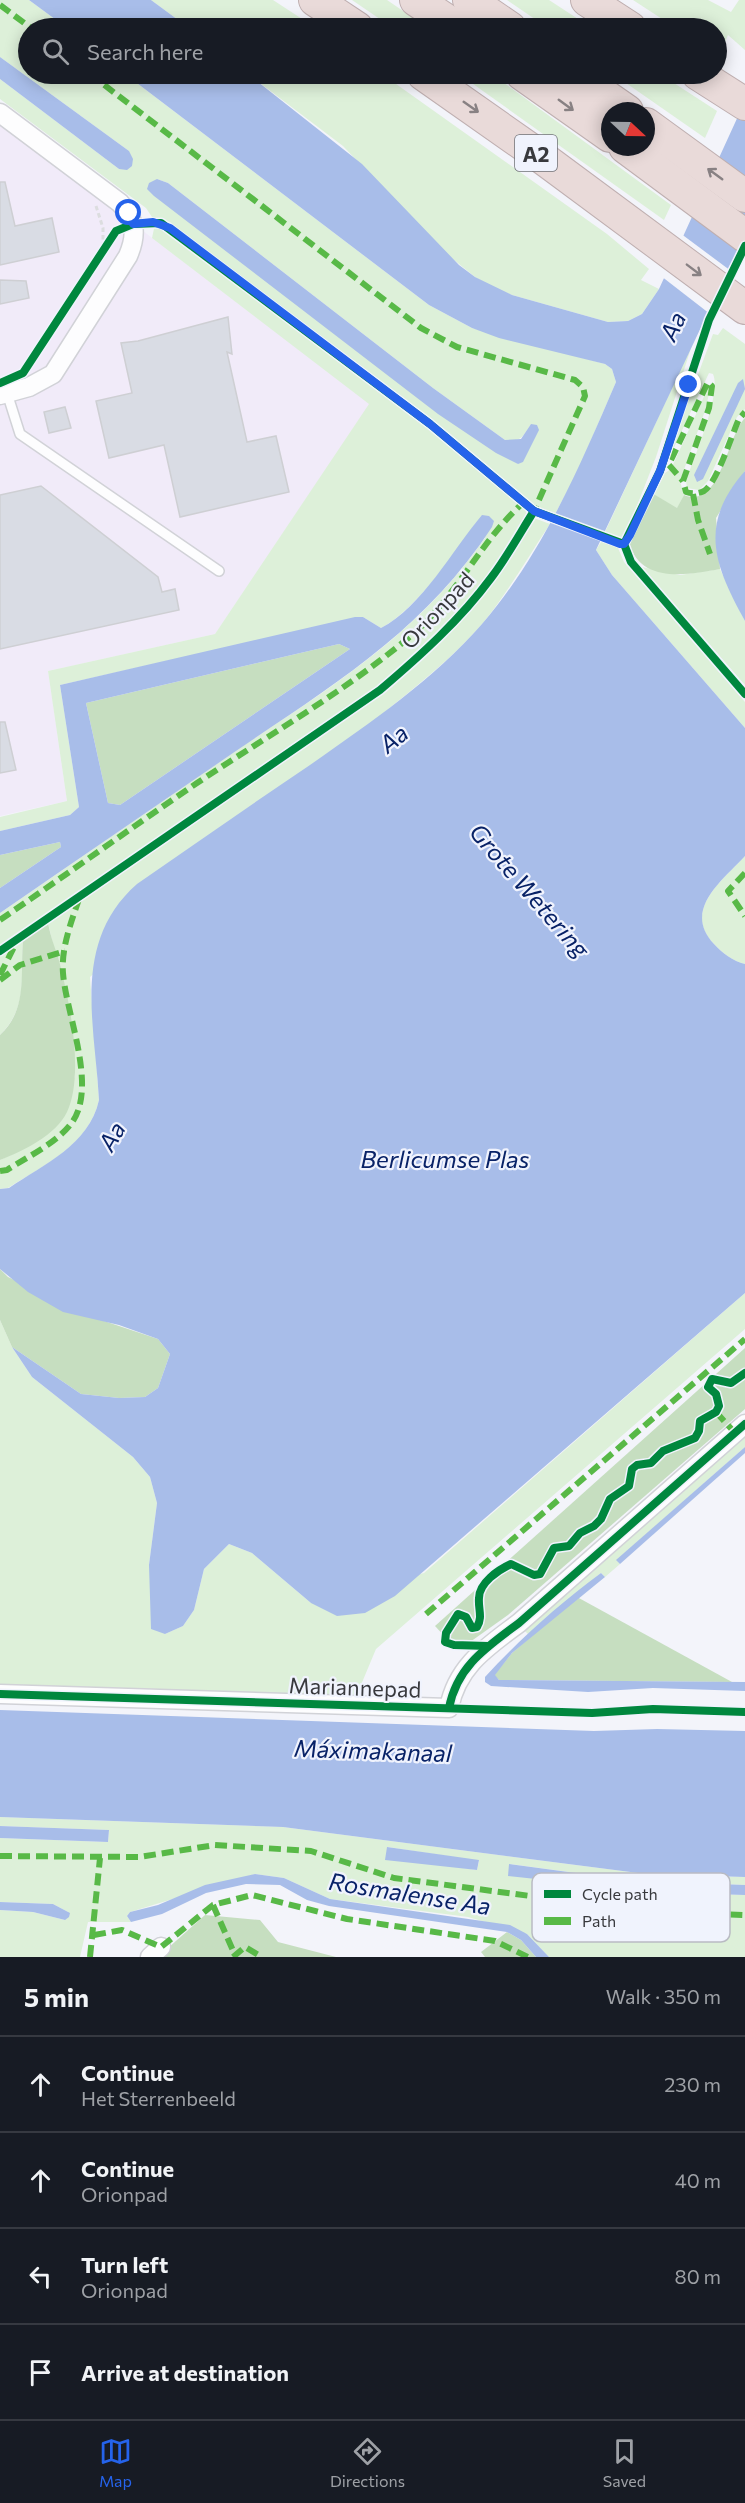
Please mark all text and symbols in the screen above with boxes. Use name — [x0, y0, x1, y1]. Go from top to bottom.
search box — [18, 18, 727, 84]
icon: search — [39, 35, 72, 68]
text: Search here — [87, 38, 203, 65]
one-way arrow — [558, 99, 574, 111]
one-way arrow — [462, 101, 479, 113]
north arrow — [601, 102, 655, 156]
road number: A2 — [515, 135, 557, 171]
one-way arrow — [707, 167, 723, 180]
route start — [115, 199, 141, 225]
one-way arrow — [686, 264, 702, 276]
water label: Aa — [652, 307, 691, 346]
route end — [675, 371, 701, 397]
street label: Orionpad — [395, 566, 479, 654]
water label: Aa — [372, 718, 413, 759]
water label: Grote Wetering — [464, 817, 597, 964]
water label: Aa — [91, 1116, 131, 1157]
water label: Berlicumse Plas — [360, 1144, 530, 1173]
street label: Mariannepad — [288, 1671, 422, 1703]
water label: Máximakanaal — [294, 1733, 453, 1767]
water label: Rosmalense Aa — [327, 1866, 493, 1920]
legend — [532, 1873, 730, 1942]
text: Cycle path — [582, 1884, 658, 1903]
text: Path — [582, 1911, 616, 1930]
text: 5 min — [24, 1981, 89, 2012]
text: Walk · 350 m — [606, 1984, 721, 2008]
text: Continue — [81, 2059, 174, 2086]
icon: ahead — [24, 2068, 57, 2101]
text: 230 m — [664, 2072, 721, 2096]
text: Het Sterrenbeeld — [81, 2086, 236, 2110]
text: Continue — [81, 2155, 174, 2182]
icon: ahead — [24, 2164, 57, 2197]
text: 40 m — [675, 2168, 721, 2192]
text: Orionpad — [81, 2182, 168, 2206]
text: Turn left — [81, 2251, 168, 2278]
icon: left — [24, 2260, 57, 2293]
text: 80 m — [675, 2264, 721, 2288]
text: Orionpad — [81, 2278, 168, 2302]
icon: arrive — [24, 2356, 57, 2389]
text: Arrive at destination — [81, 2359, 289, 2386]
tab: Map — [99, 2435, 132, 2490]
tab: Directions — [330, 2435, 405, 2490]
tab: Saved — [603, 2435, 646, 2490]

